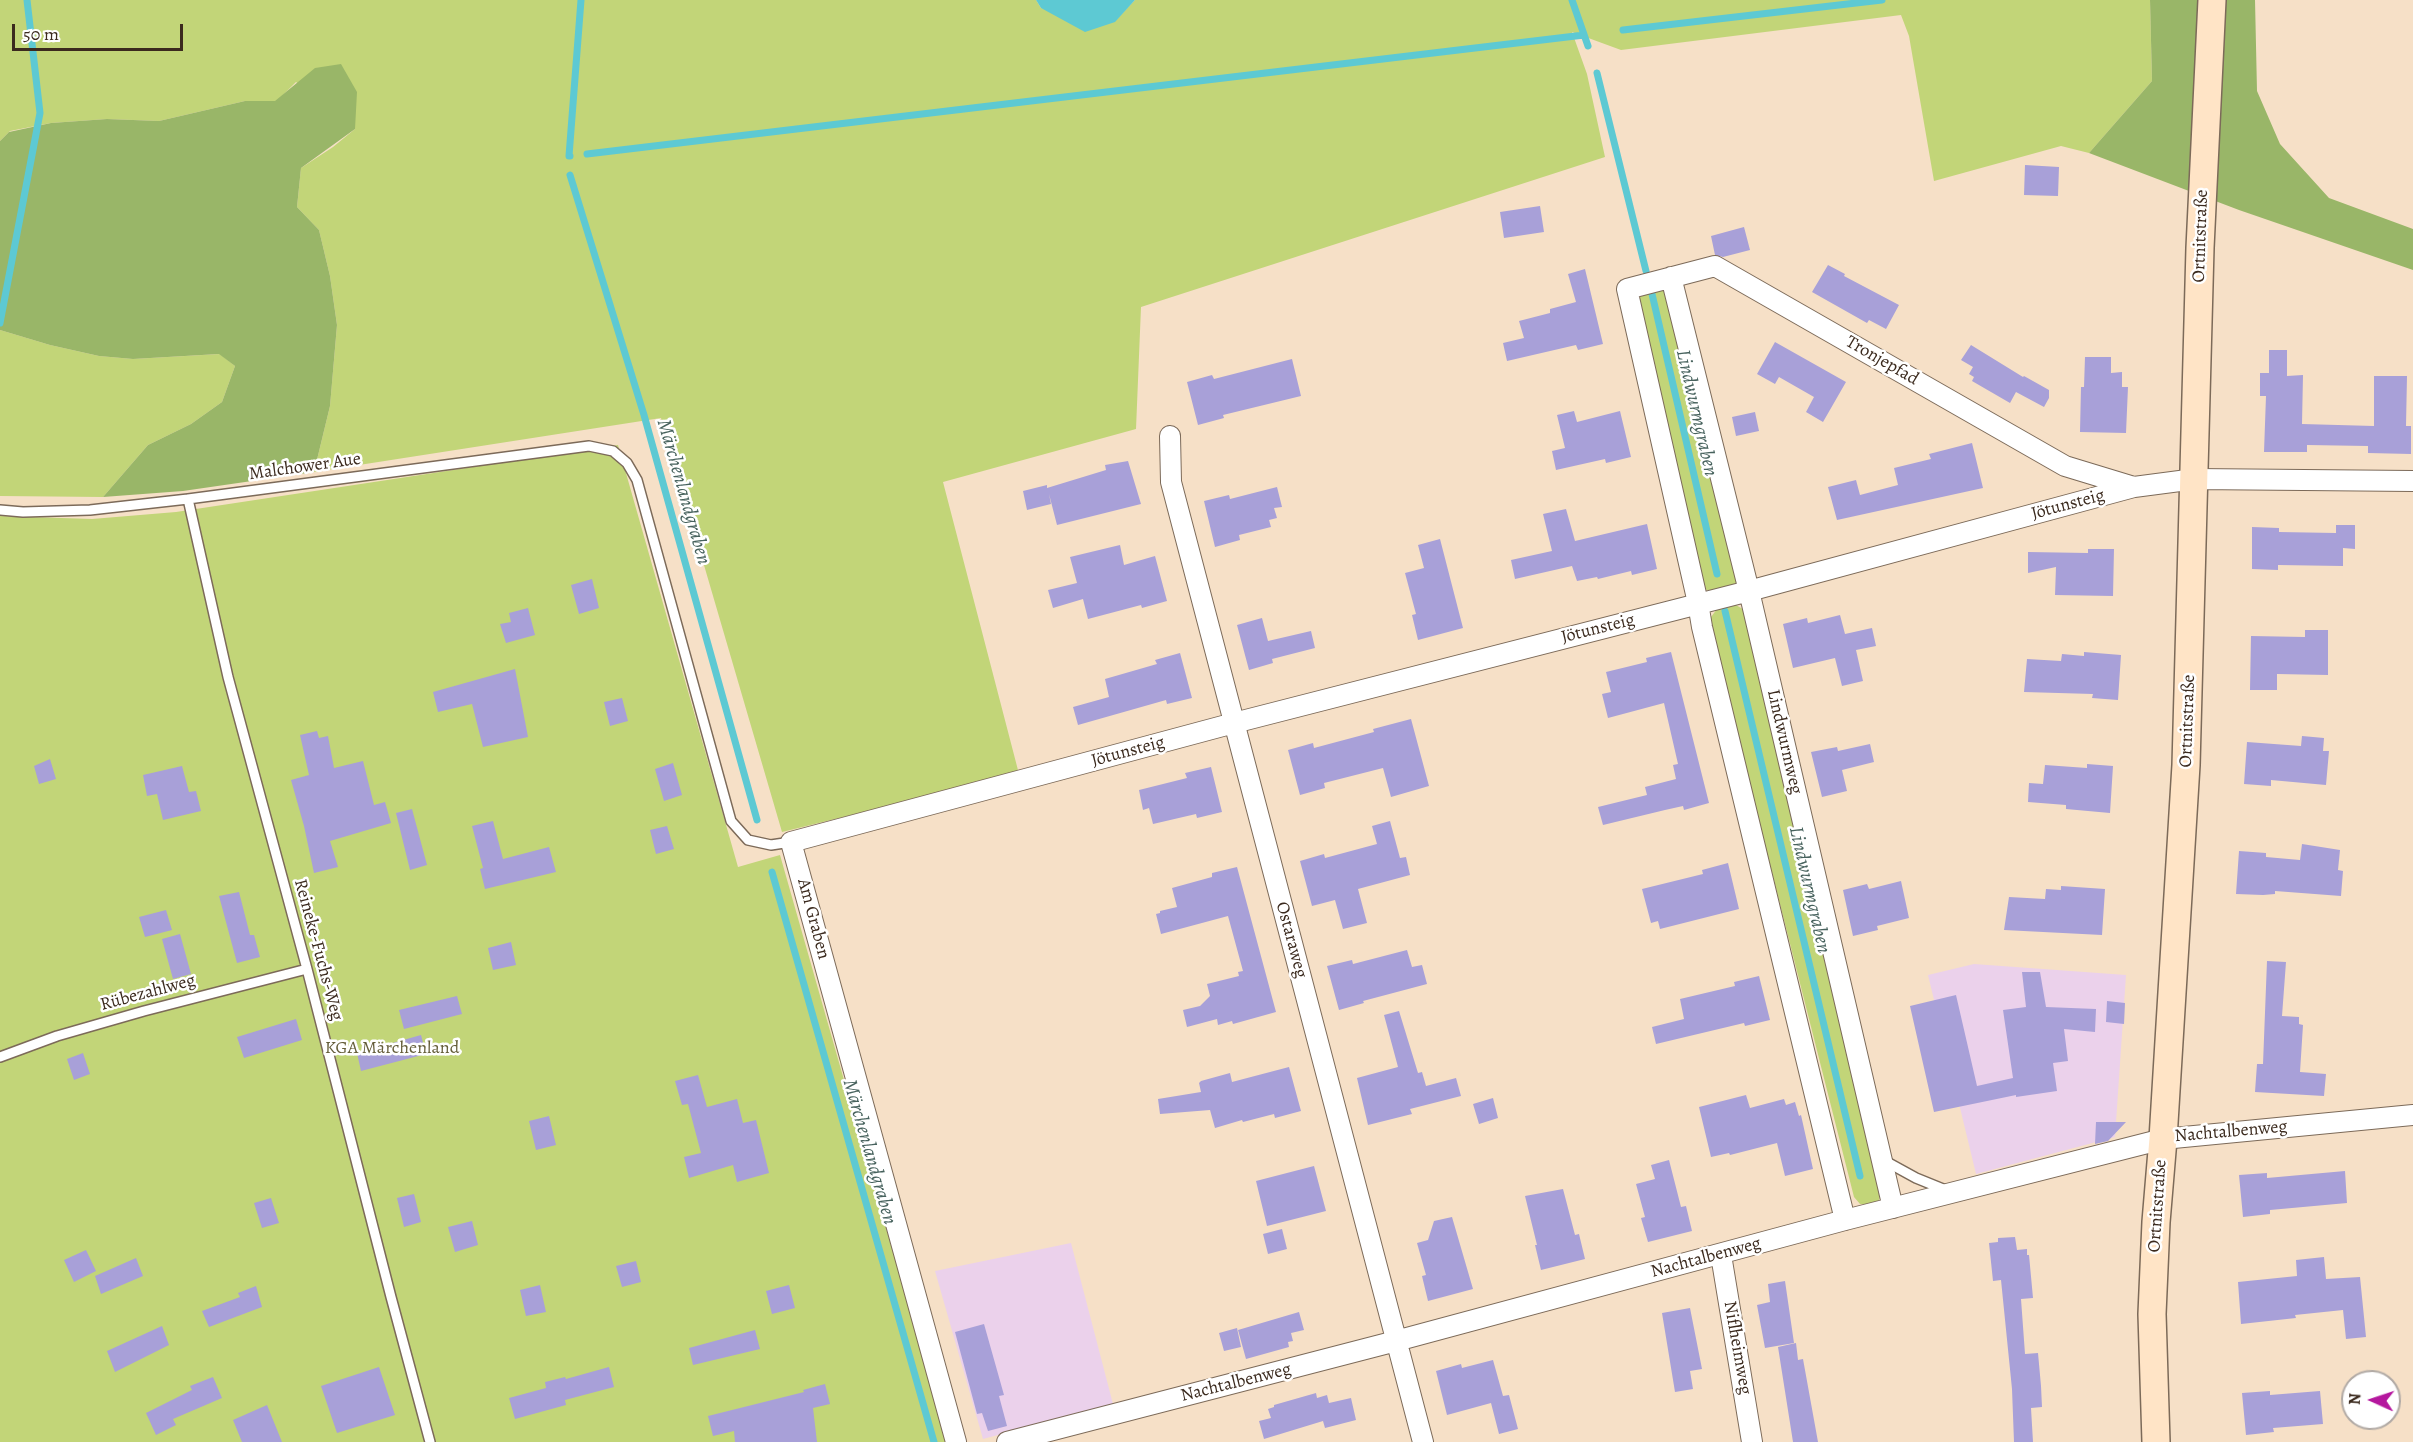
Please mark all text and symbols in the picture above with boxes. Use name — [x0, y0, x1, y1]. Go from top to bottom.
scale bar — [15, 12, 186, 50]
text: 50 m — [23, 22, 59, 46]
street label: Ortnitstraße — [2189, 189, 2213, 283]
street label: Tronjepfad — [1842, 331, 1922, 391]
water label: Lindwurmgraben — [1670, 347, 1722, 479]
water label: Märchenlandgraben — [651, 417, 715, 567]
street label: Malchower Aue — [248, 448, 362, 486]
street label: Jötunsteig — [2029, 485, 2107, 525]
street label: Jötunsteig — [1559, 609, 1637, 649]
street label: Ortnitstraße — [2176, 674, 2200, 768]
street label: Lindwurmweg — [1761, 687, 1807, 797]
street label: Jötunsteig — [1089, 732, 1167, 772]
water label: Lindwurmgraben — [1783, 824, 1835, 956]
street label: Am Graben — [792, 876, 834, 962]
street label: Reineke-Fuchs-Weg — [289, 877, 347, 1023]
street label: Ostaraweg — [1270, 899, 1312, 981]
street label: Rübezahlweg — [98, 970, 198, 1016]
park label: KGA Märchenland — [325, 1038, 459, 1060]
water label: Märchenlandgraben — [837, 1077, 901, 1227]
street label: Nachtalbenweg — [2174, 1116, 2288, 1148]
street label: Ortnitstraße — [2144, 1159, 2172, 1253]
street label: Nachtalbenweg — [1649, 1233, 1763, 1283]
street label: Niflheimweg — [1718, 1299, 1756, 1397]
street label: Nachtalbenweg — [1179, 1359, 1293, 1407]
north arrow — [2341, 1370, 2401, 1430]
text: N — [2344, 1393, 2366, 1406]

